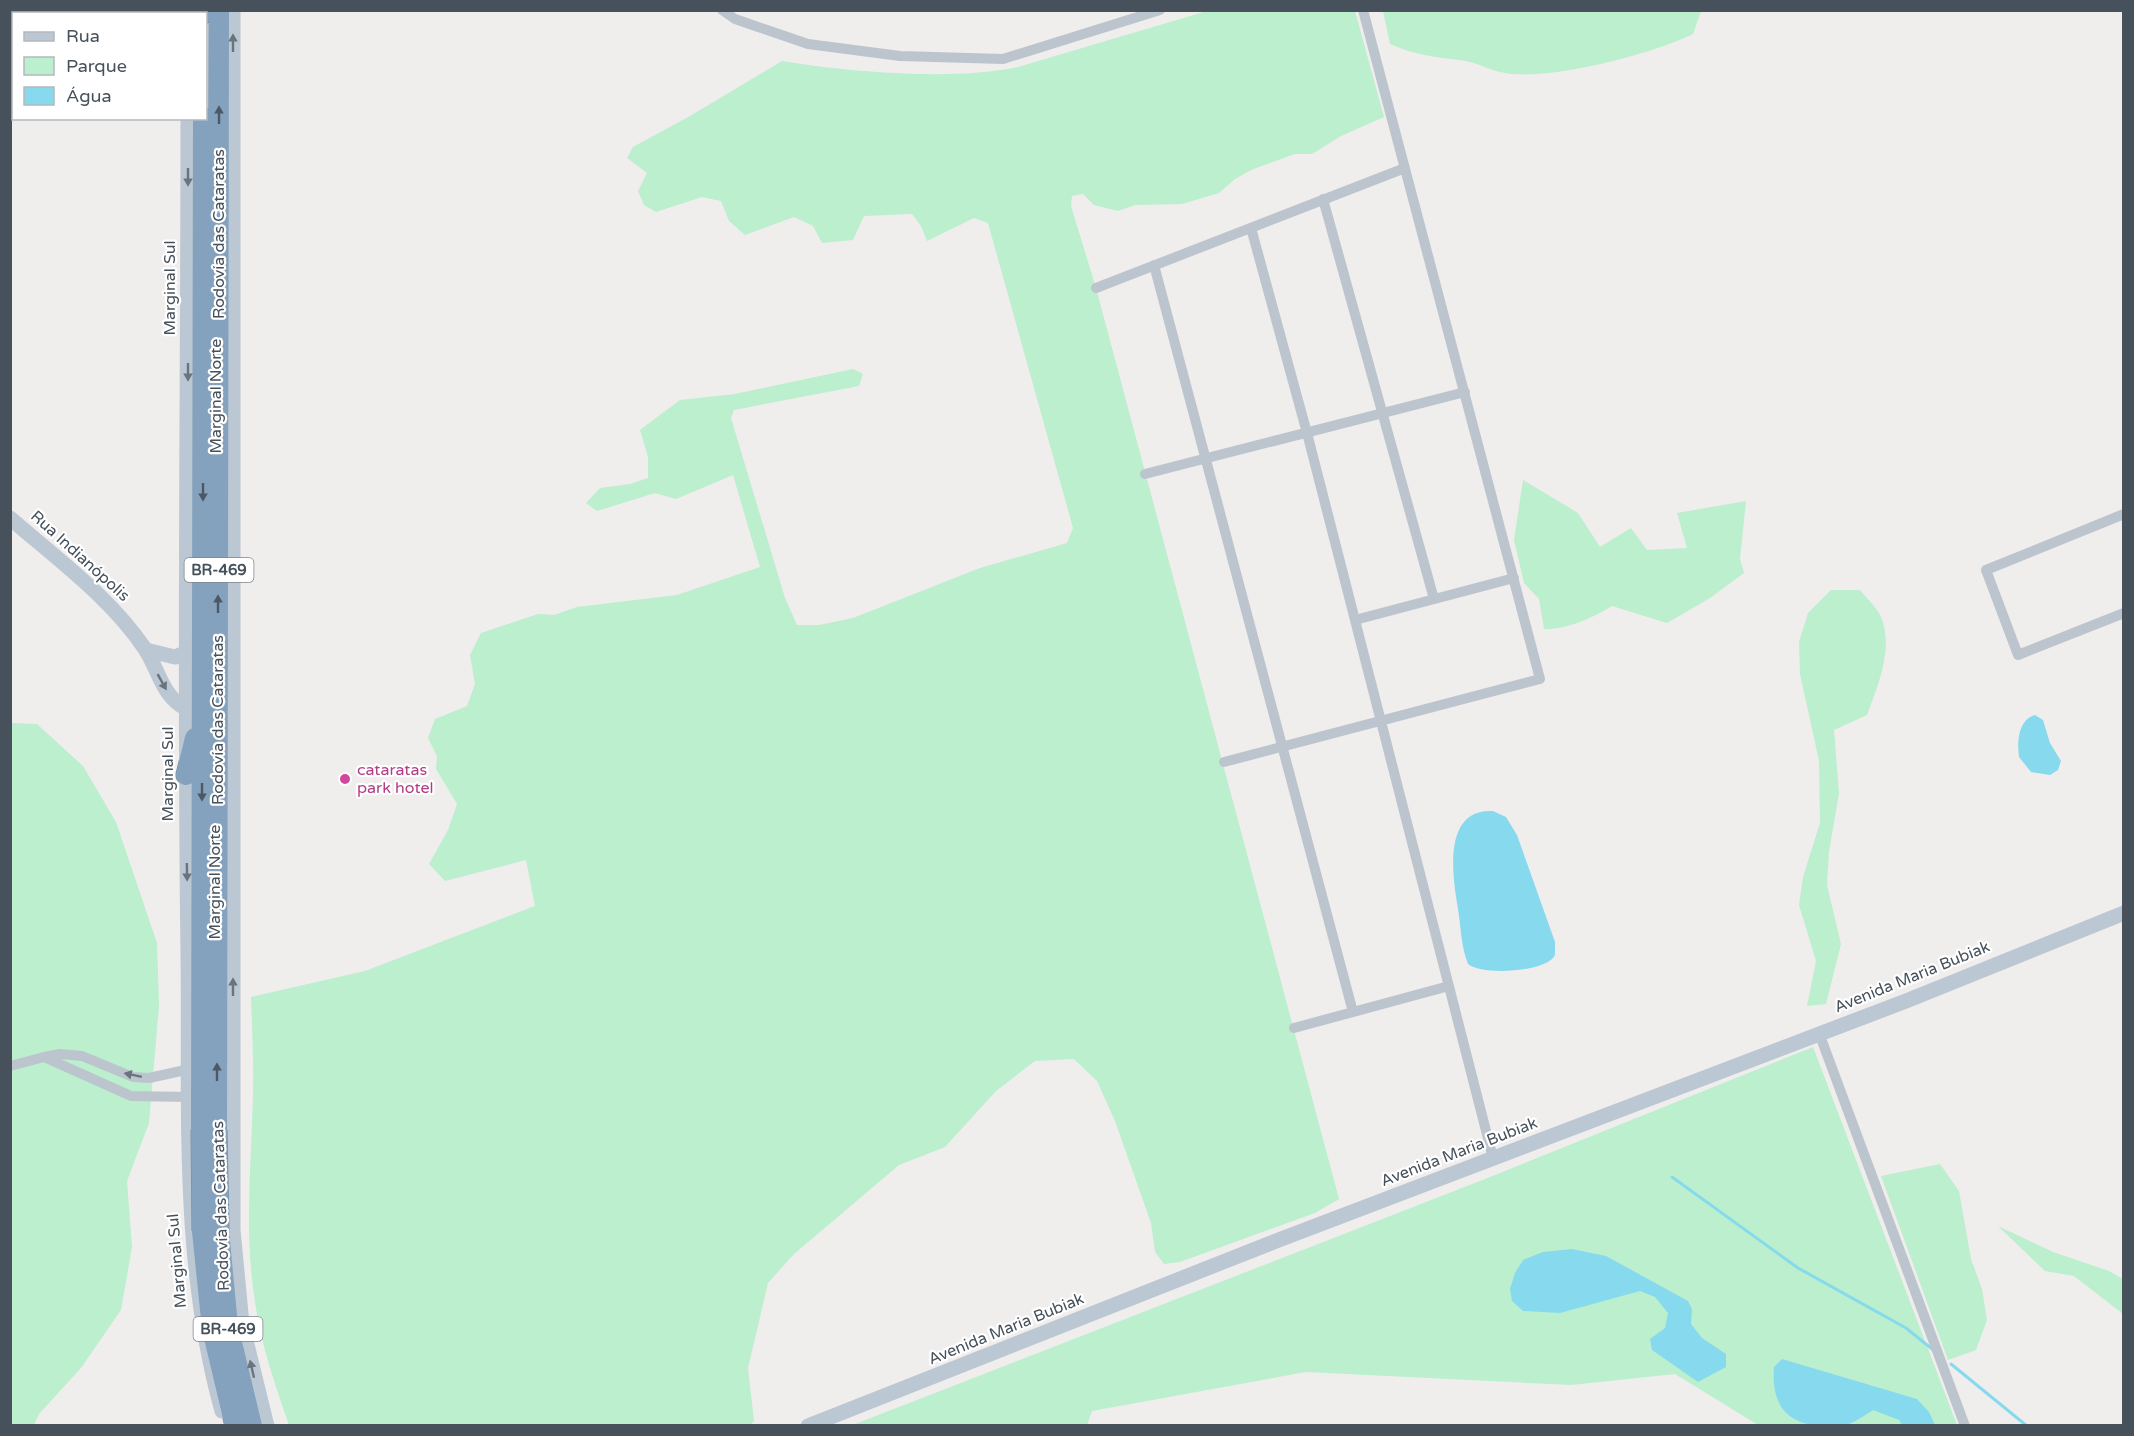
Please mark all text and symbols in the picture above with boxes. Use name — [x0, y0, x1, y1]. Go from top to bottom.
legend — [12, 12, 207, 120]
text: Rua — [66, 25, 100, 47]
one-way arrow — [228, 34, 238, 53]
text: Parque — [66, 55, 127, 77]
text: Água — [66, 85, 112, 107]
one-way arrow — [214, 105, 224, 124]
street label: Rodovía das Cataratas — [209, 149, 229, 319]
one-way arrow — [183, 167, 193, 186]
street label: Marginal Sul — [160, 241, 180, 335]
street label: Marginal Norte — [206, 339, 226, 453]
one-way arrow — [183, 362, 193, 381]
one-way arrow — [198, 482, 208, 501]
street label: Rua Indianópolis — [26, 506, 134, 606]
road number: BR-469 — [184, 558, 254, 582]
one-way arrow — [213, 594, 223, 613]
street label: Rodovía das Cataratas — [208, 635, 228, 805]
one-way arrow — [157, 674, 167, 691]
street label: Marginal Sul — [158, 727, 178, 821]
place label: cataratas park hotel — [357, 760, 434, 798]
marker: cataratas park hotel — [338, 772, 352, 786]
one-way arrow — [197, 782, 207, 801]
street label: Marginal Norte — [205, 825, 225, 939]
one-way arrow — [182, 862, 192, 881]
street label: Avenida Maria Bubiak — [1831, 937, 1993, 1017]
one-way arrow — [228, 977, 238, 996]
one-way arrow — [212, 1062, 222, 1081]
one-way arrow — [123, 1070, 142, 1079]
street label: Avenida Maria Bubiak — [1378, 1113, 1540, 1191]
street label: Rodovía das Cataratas — [208, 1121, 234, 1291]
street label: Marginal Sul — [163, 1213, 191, 1309]
street label: Avenida Maria Bubiak — [925, 1289, 1087, 1369]
road number: BR-469 — [194, 1317, 262, 1341]
one-way arrow — [246, 1360, 256, 1378]

